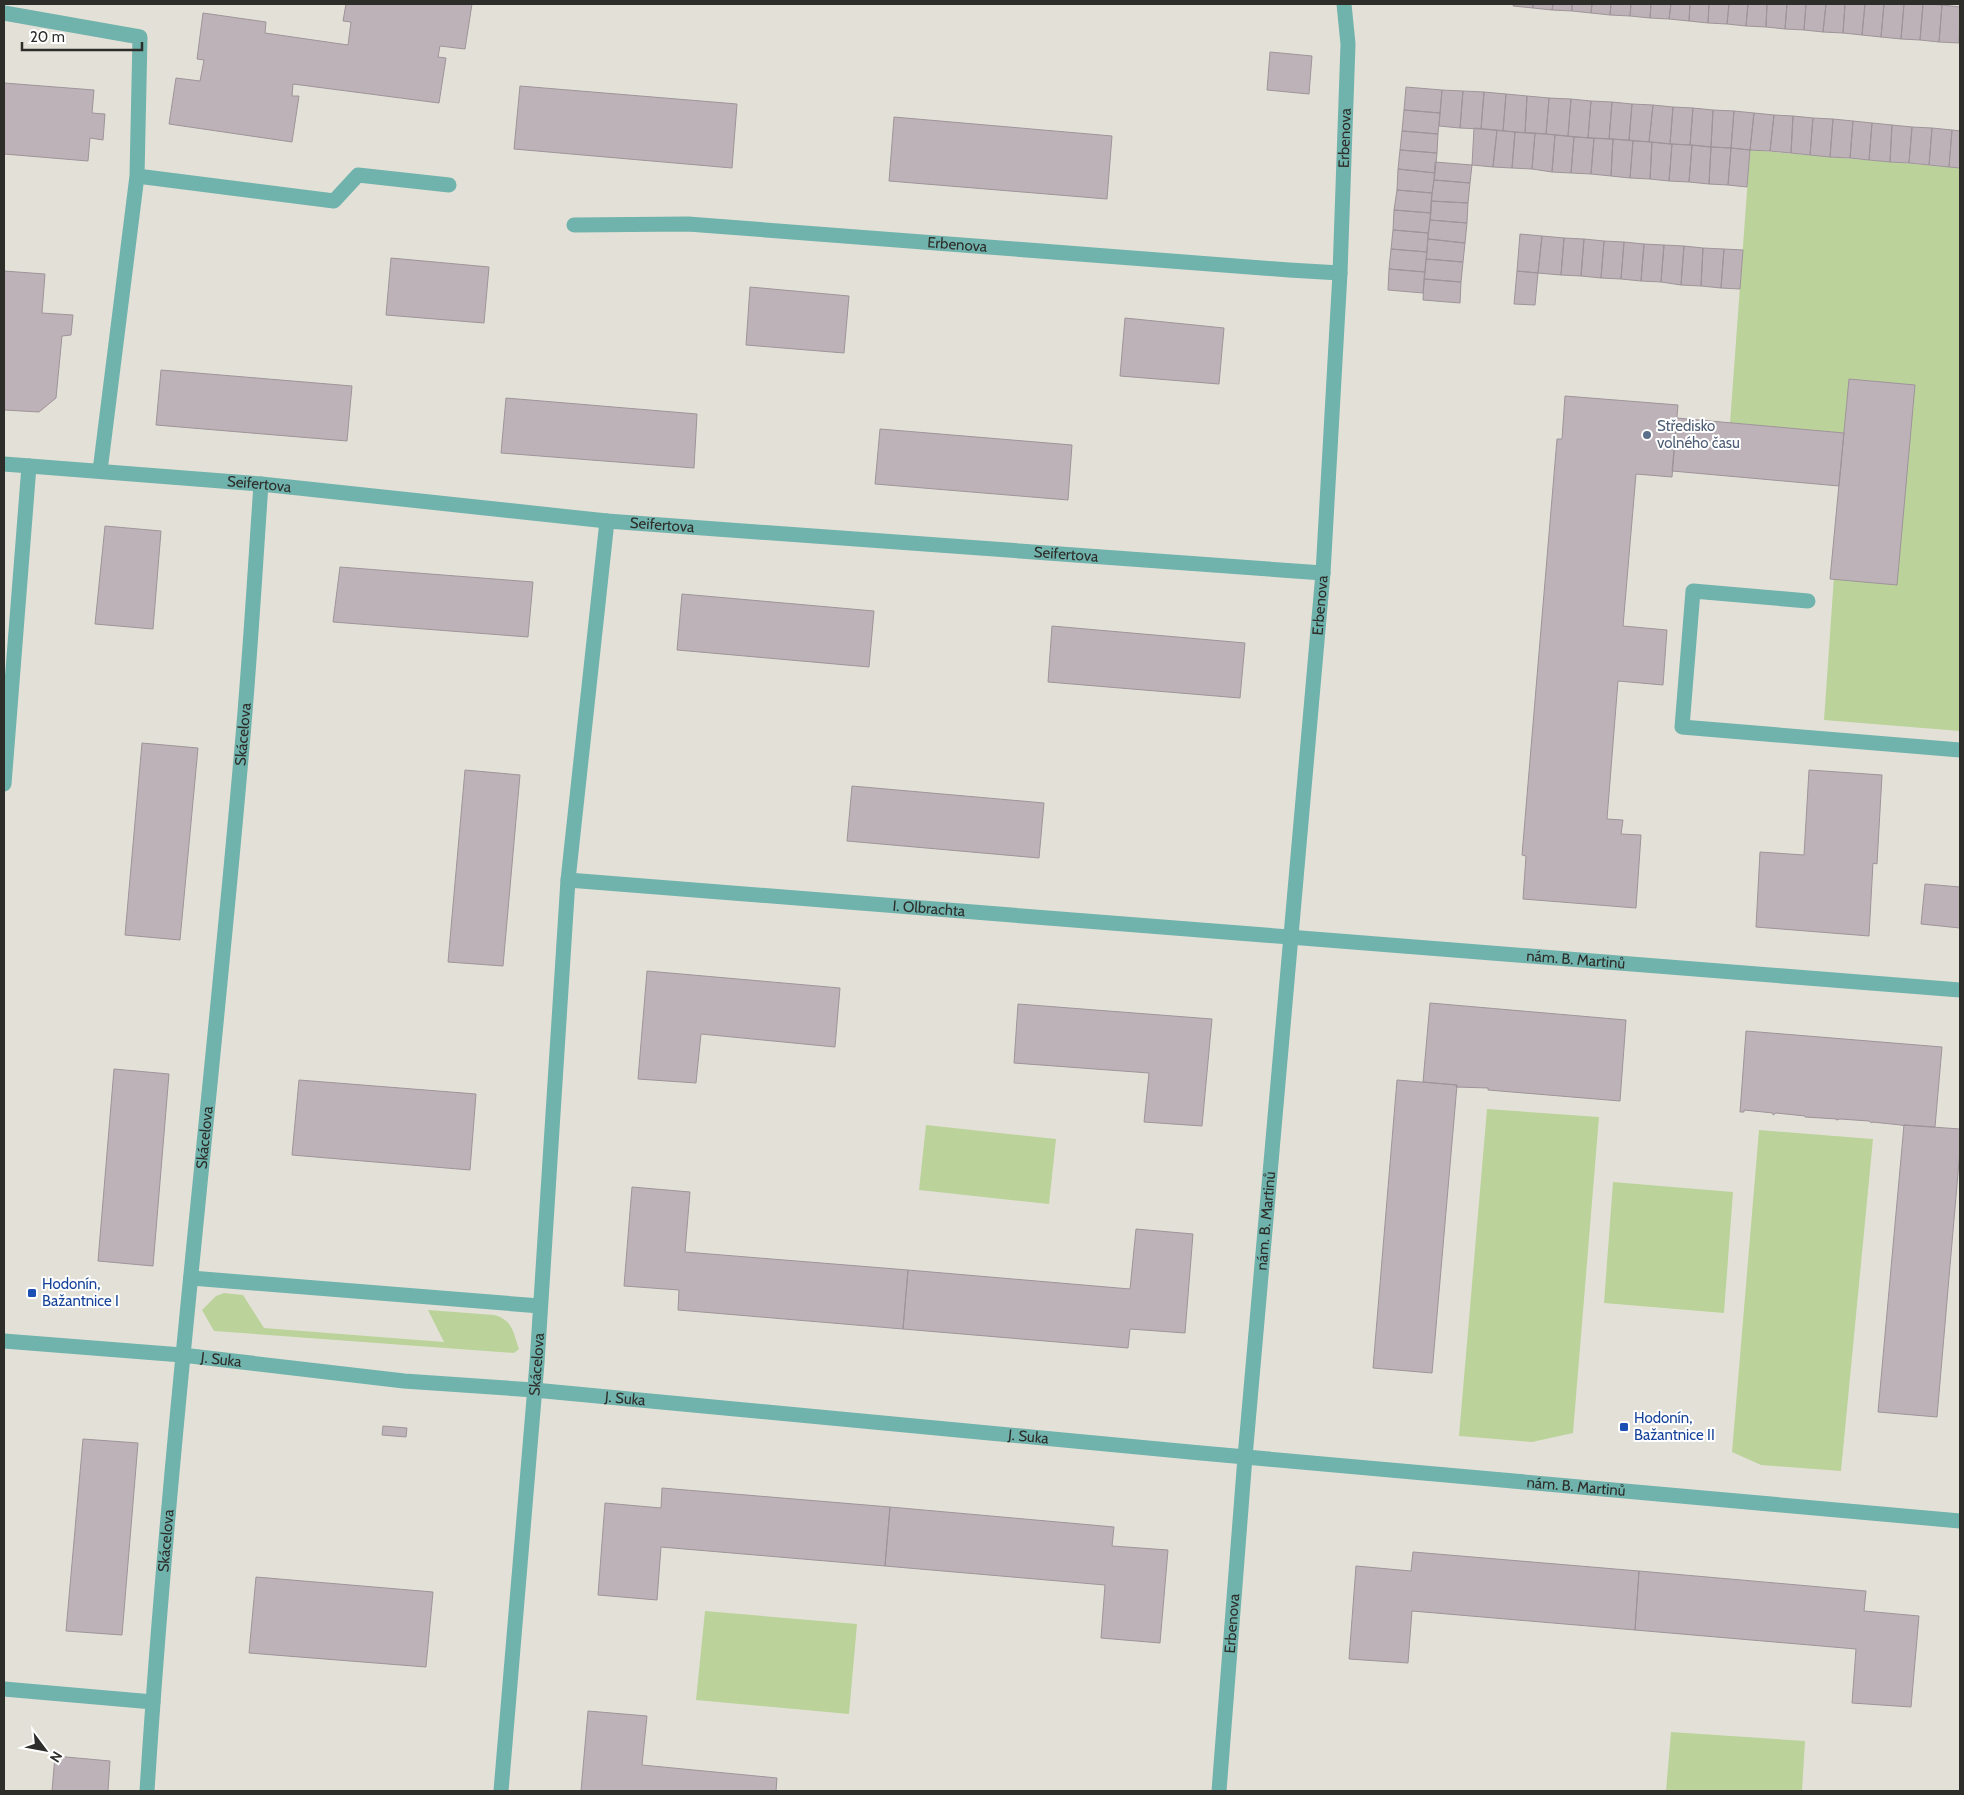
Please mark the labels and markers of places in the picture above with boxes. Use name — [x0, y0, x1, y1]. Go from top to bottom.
place label: Středisko volného času — [1657, 417, 1740, 452]
marker: Středisko volného času — [1641, 429, 1653, 441]
place label: Hodonín, Bažantnice I — [42, 1275, 119, 1310]
marker: Hodonín, Bažantnice I — [26, 1287, 38, 1299]
place label: Hodonín, Bažantnice II — [1634, 1409, 1715, 1444]
marker: Hodonín, Bažantnice II — [1618, 1421, 1630, 1433]

